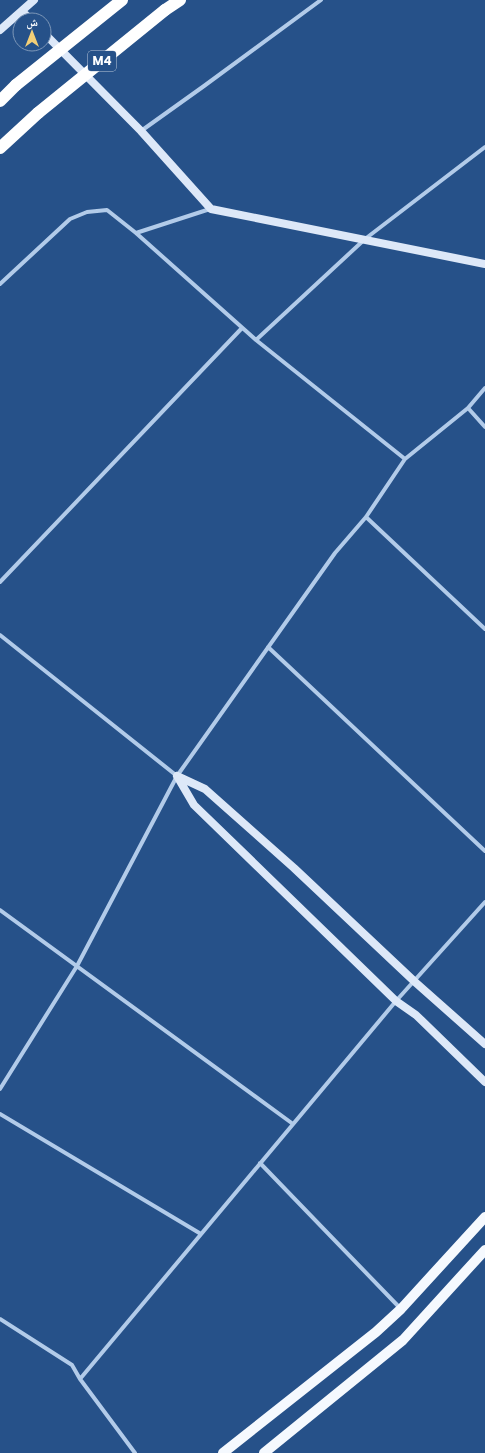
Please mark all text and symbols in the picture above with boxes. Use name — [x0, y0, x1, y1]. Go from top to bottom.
north arrow — [12, 12, 52, 52]
text: ش — [26, 14, 38, 30]
road number: M4 — [88, 51, 116, 71]

